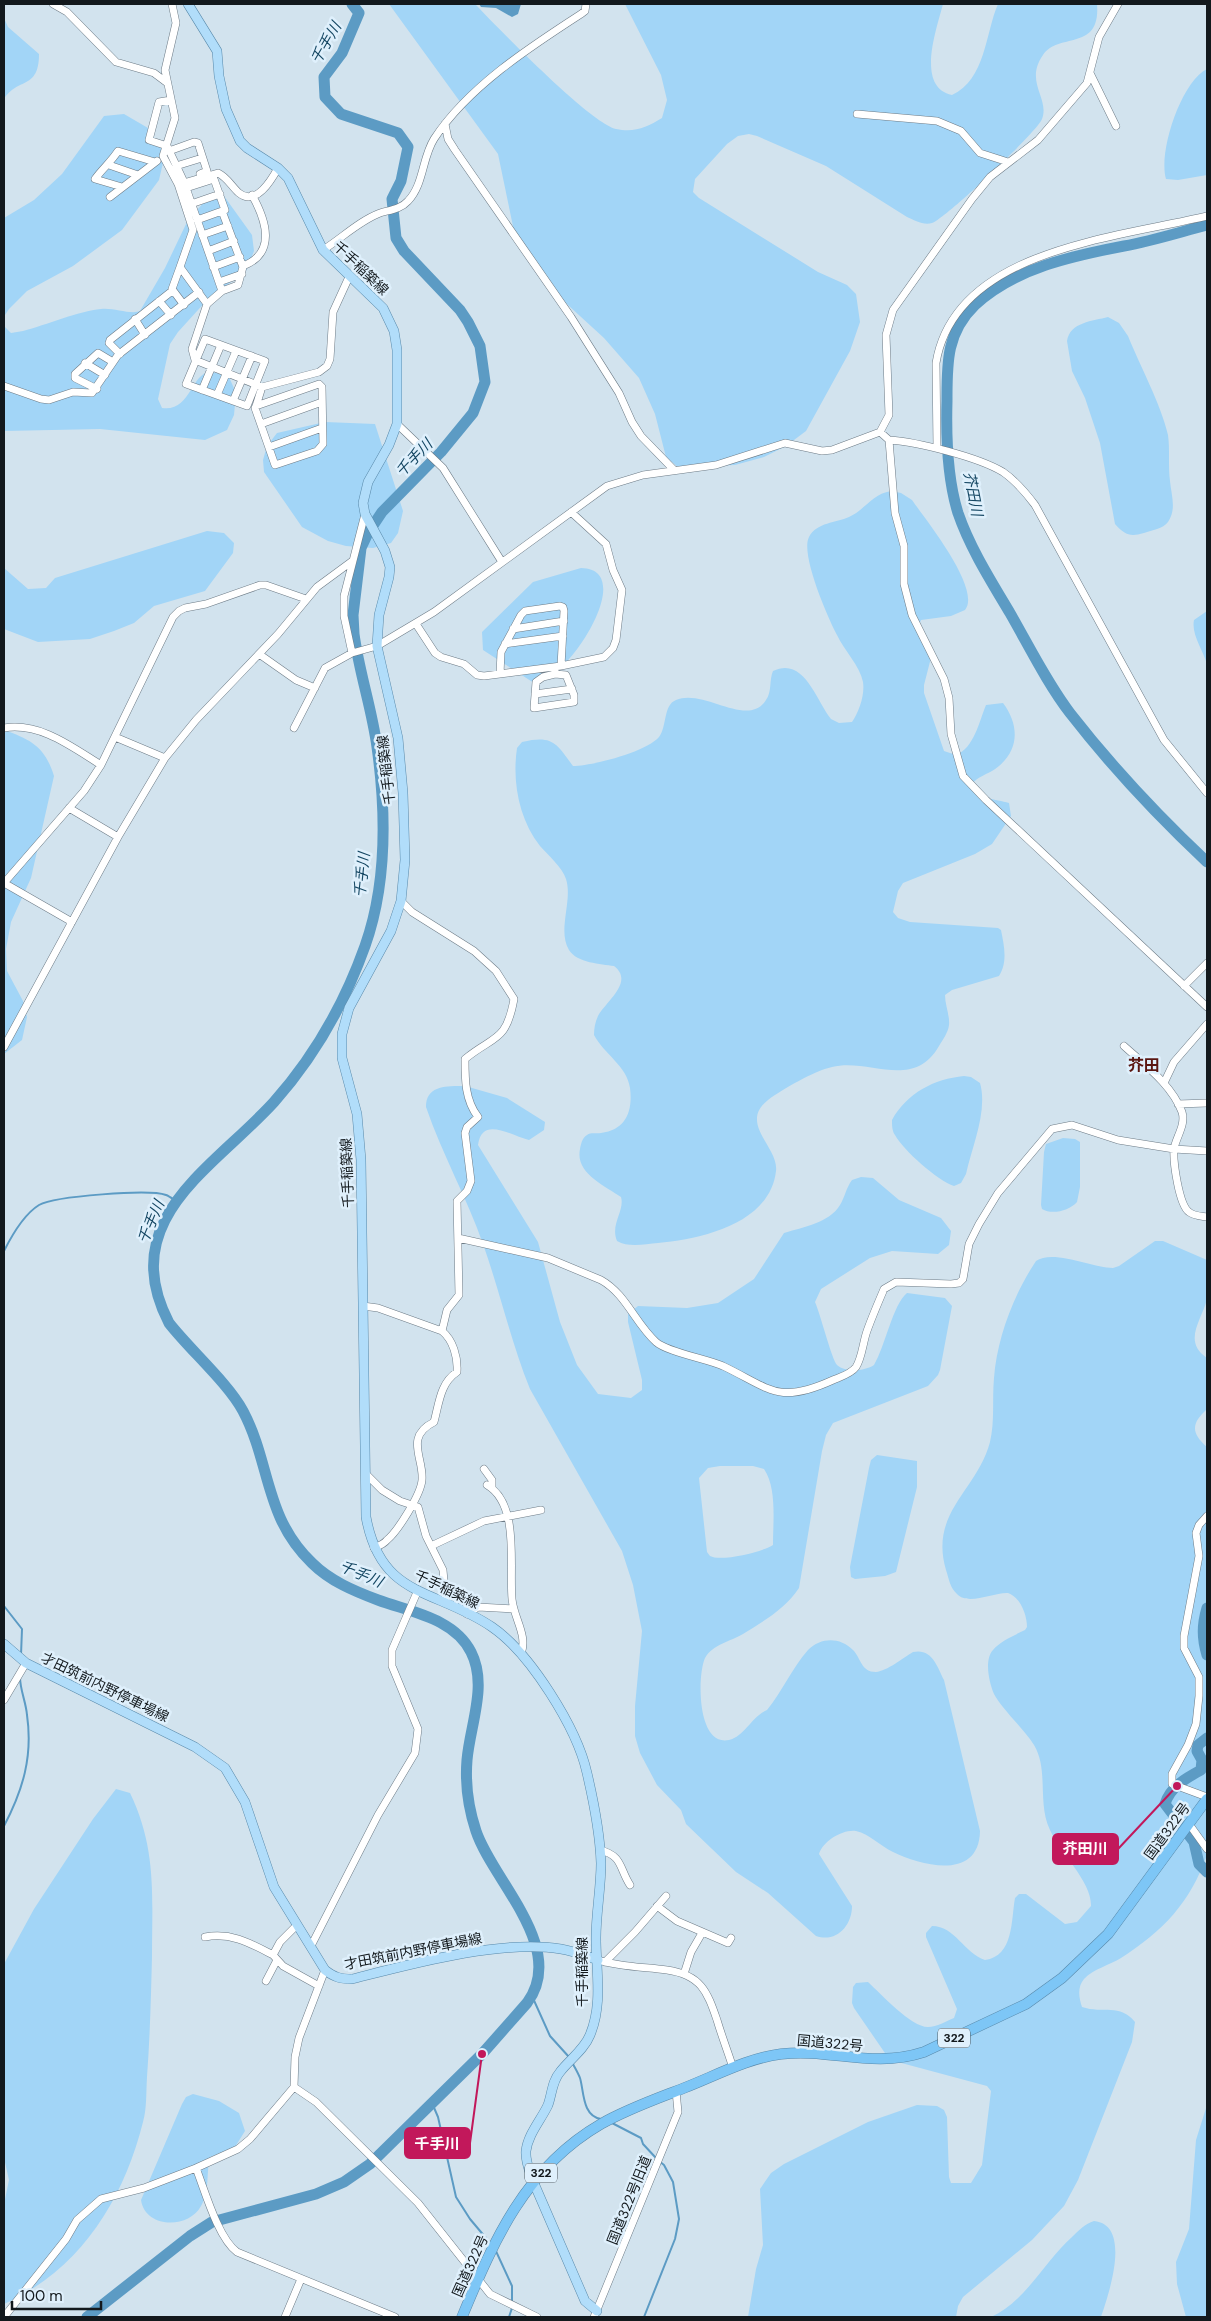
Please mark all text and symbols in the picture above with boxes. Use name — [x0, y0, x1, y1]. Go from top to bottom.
water label: 千手川 — [306, 17, 347, 67]
street label: 千手稲築線 — [330, 237, 392, 299]
water label: 千手川 — [391, 433, 438, 481]
water label: 芥田川 — [959, 470, 987, 520]
street label: 千手稲築線 — [373, 734, 399, 806]
water label: 千手川 — [350, 850, 375, 898]
district label: 芥田 — [1128, 1055, 1160, 1076]
street label: 千手稲築線 — [337, 1138, 357, 1208]
water label: 千手川 — [133, 1196, 170, 1247]
water label: 千手川 — [336, 1556, 387, 1593]
street label: 千手稲築線 — [412, 1566, 482, 1612]
street label: 才田筑前内野停車場線 — [38, 1648, 172, 1726]
street label: 国道322号 — [1140, 1799, 1194, 1863]
callout: 芥田川 — [1053, 1834, 1118, 1864]
text: 芥田川 — [1062, 1839, 1108, 1859]
street label: 才田筑前内野停車場線 — [343, 1929, 483, 1973]
street label: 千手稲築線 — [573, 1937, 591, 2007]
road number: 322 — [938, 2029, 970, 2048]
street label: 国道322号 — [796, 2031, 864, 2055]
callout: 千手川 — [405, 2128, 470, 2158]
text: 千手川 — [414, 2134, 460, 2154]
street label: 国道322号旧道 — [603, 2153, 655, 2247]
road number: 322 — [525, 2164, 557, 2182]
street label: 国道322号 — [448, 2232, 492, 2300]
scale bar — [12, 2278, 101, 2310]
text: 100 m — [20, 2286, 63, 2306]

